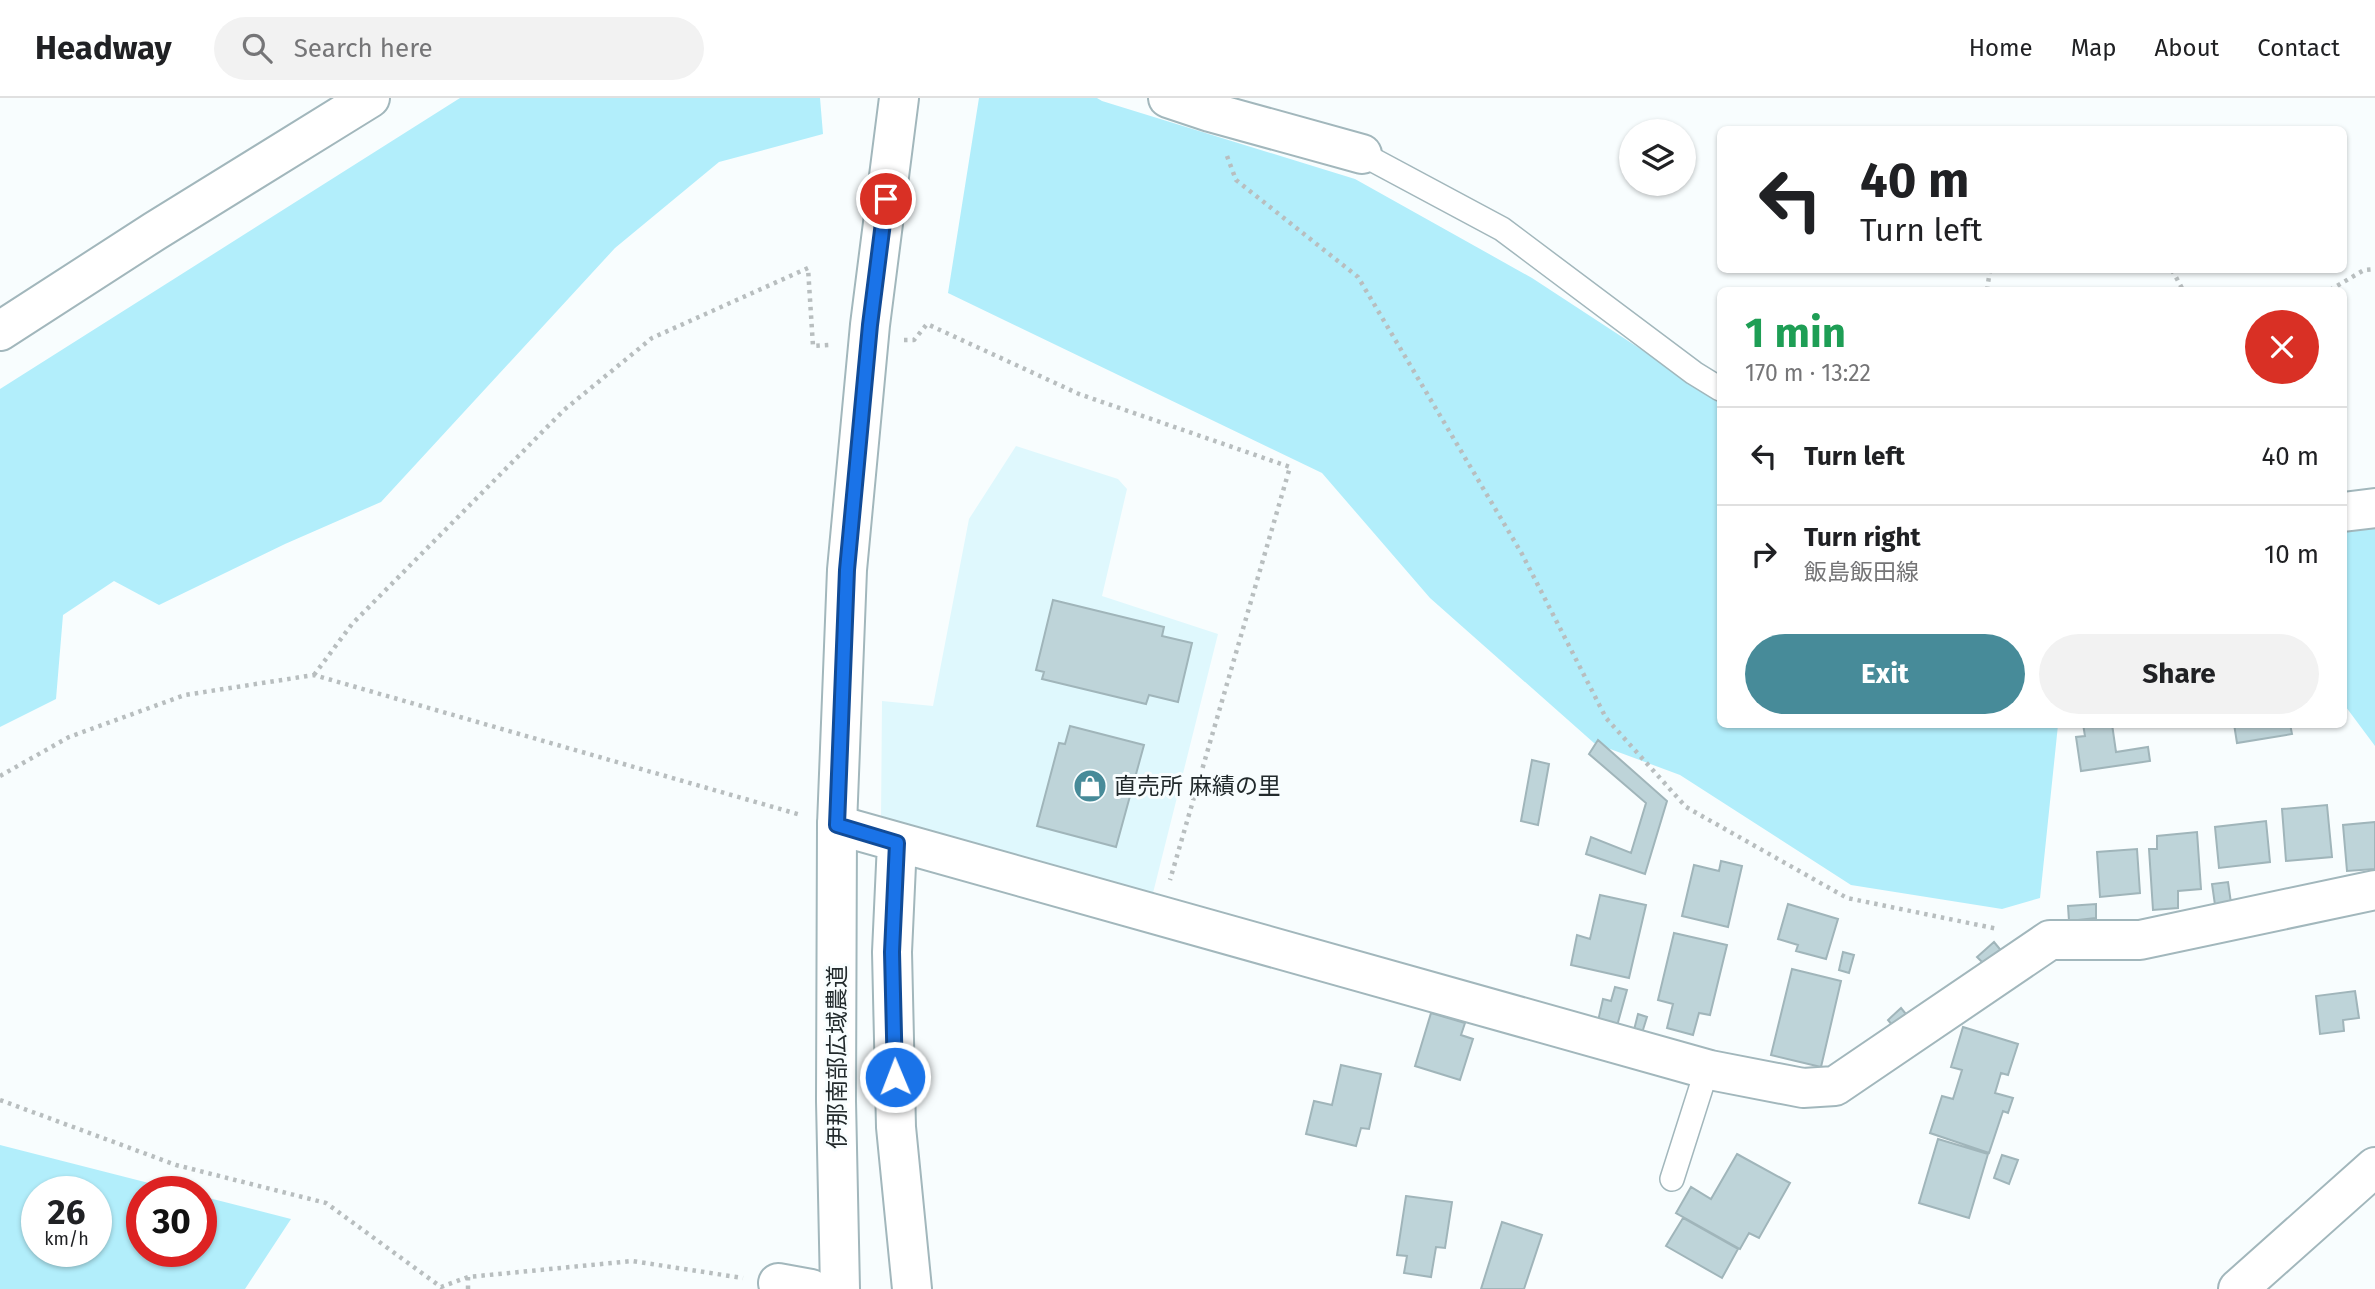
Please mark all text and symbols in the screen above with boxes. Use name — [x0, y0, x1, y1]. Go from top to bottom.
search box — [214, 17, 704, 80]
text: Headway — [35, 28, 172, 68]
icon: search — [238, 29, 276, 67]
text: Search here — [294, 33, 433, 64]
text: Home — [1969, 34, 2033, 62]
text: Map — [2071, 34, 2117, 62]
text: About — [2155, 34, 2219, 62]
text: Contact — [2257, 34, 2340, 62]
map controls — [1619, 119, 1696, 196]
button: layers — [1619, 119, 1696, 196]
text: 40 m — [1860, 151, 1969, 210]
icon: left — [1745, 154, 1836, 245]
pin — [856, 169, 916, 229]
icon: arrive — [867, 180, 905, 218]
text: Turn left — [1860, 211, 1982, 249]
text: 1 min — [1745, 308, 1846, 358]
button: close — [2245, 310, 2319, 384]
text: 170 m · 13:22 — [1745, 359, 1871, 387]
icon: left — [1745, 437, 1783, 475]
text: Turn left — [1804, 441, 1905, 472]
text: 40 m — [2261, 441, 2319, 472]
text: Turn right — [1804, 522, 1921, 553]
icon: right — [1745, 535, 1783, 573]
text: 10 m — [2264, 539, 2319, 570]
text: 飯島飯田線 — [1804, 558, 1919, 586]
button: Exit — [1745, 634, 2025, 714]
button: Share — [2039, 634, 2319, 714]
shop icon: 直売所 麻績の里 — [1071, 767, 1109, 805]
place label: 直売所 麻績の里 — [1114, 772, 1281, 800]
street label: 伊那南部広域農道 — [823, 965, 851, 1149]
position arrow — [858, 1040, 932, 1114]
speed limit sign: 30 — [126, 1176, 217, 1267]
text: 26 — [48, 1191, 85, 1233]
text: km/h — [44, 1228, 89, 1250]

